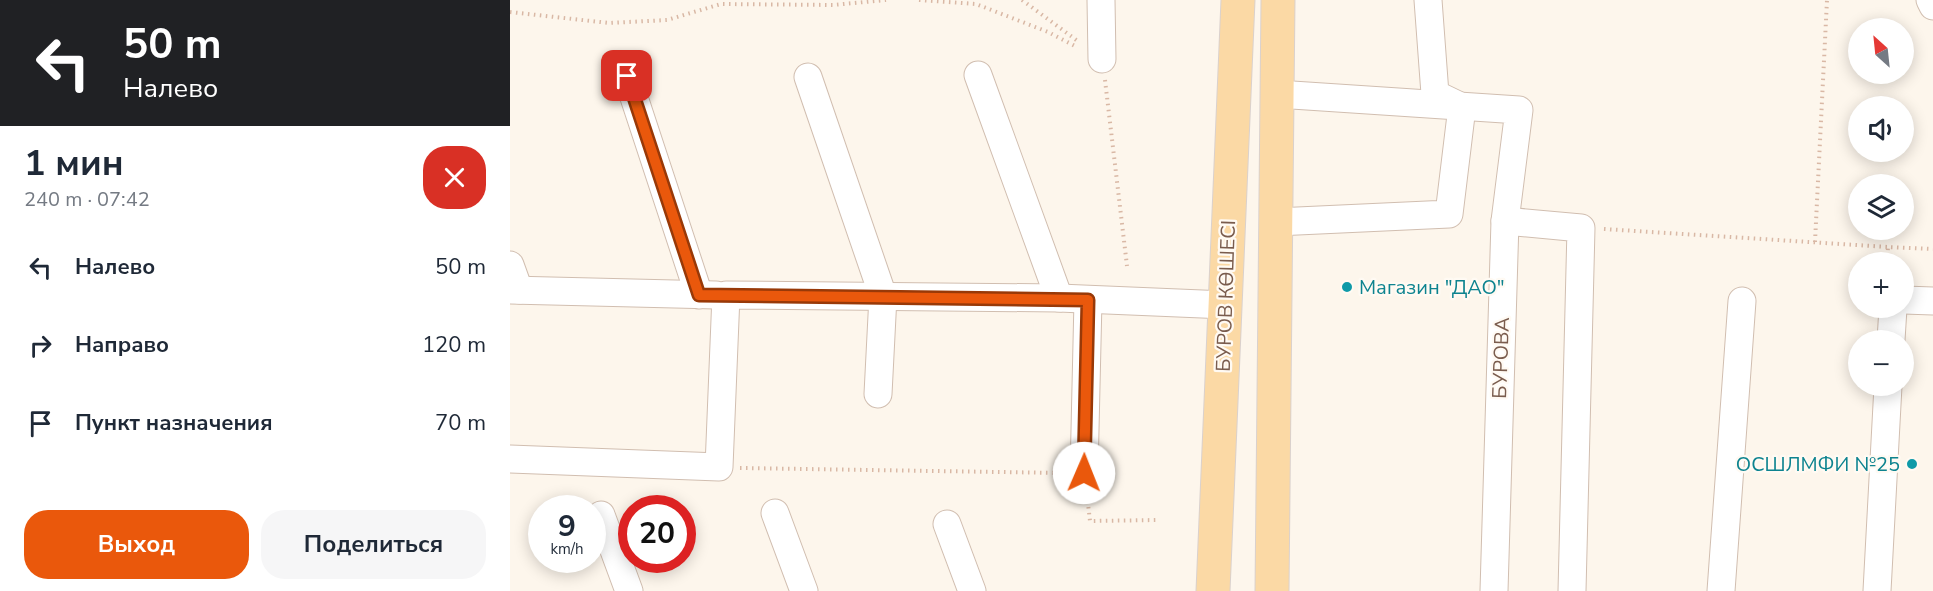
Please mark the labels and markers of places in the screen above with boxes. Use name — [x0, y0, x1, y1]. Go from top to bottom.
pin — [601, 50, 652, 101]
place label: Магазин "ДАО" — [1359, 274, 1505, 301]
marker: Магазин "ДАО" — [1340, 280, 1354, 294]
place label: ОСШЛМФИ №25 — [1736, 451, 1900, 478]
marker: ОСШЛМФИ №25 — [1905, 457, 1919, 471]

